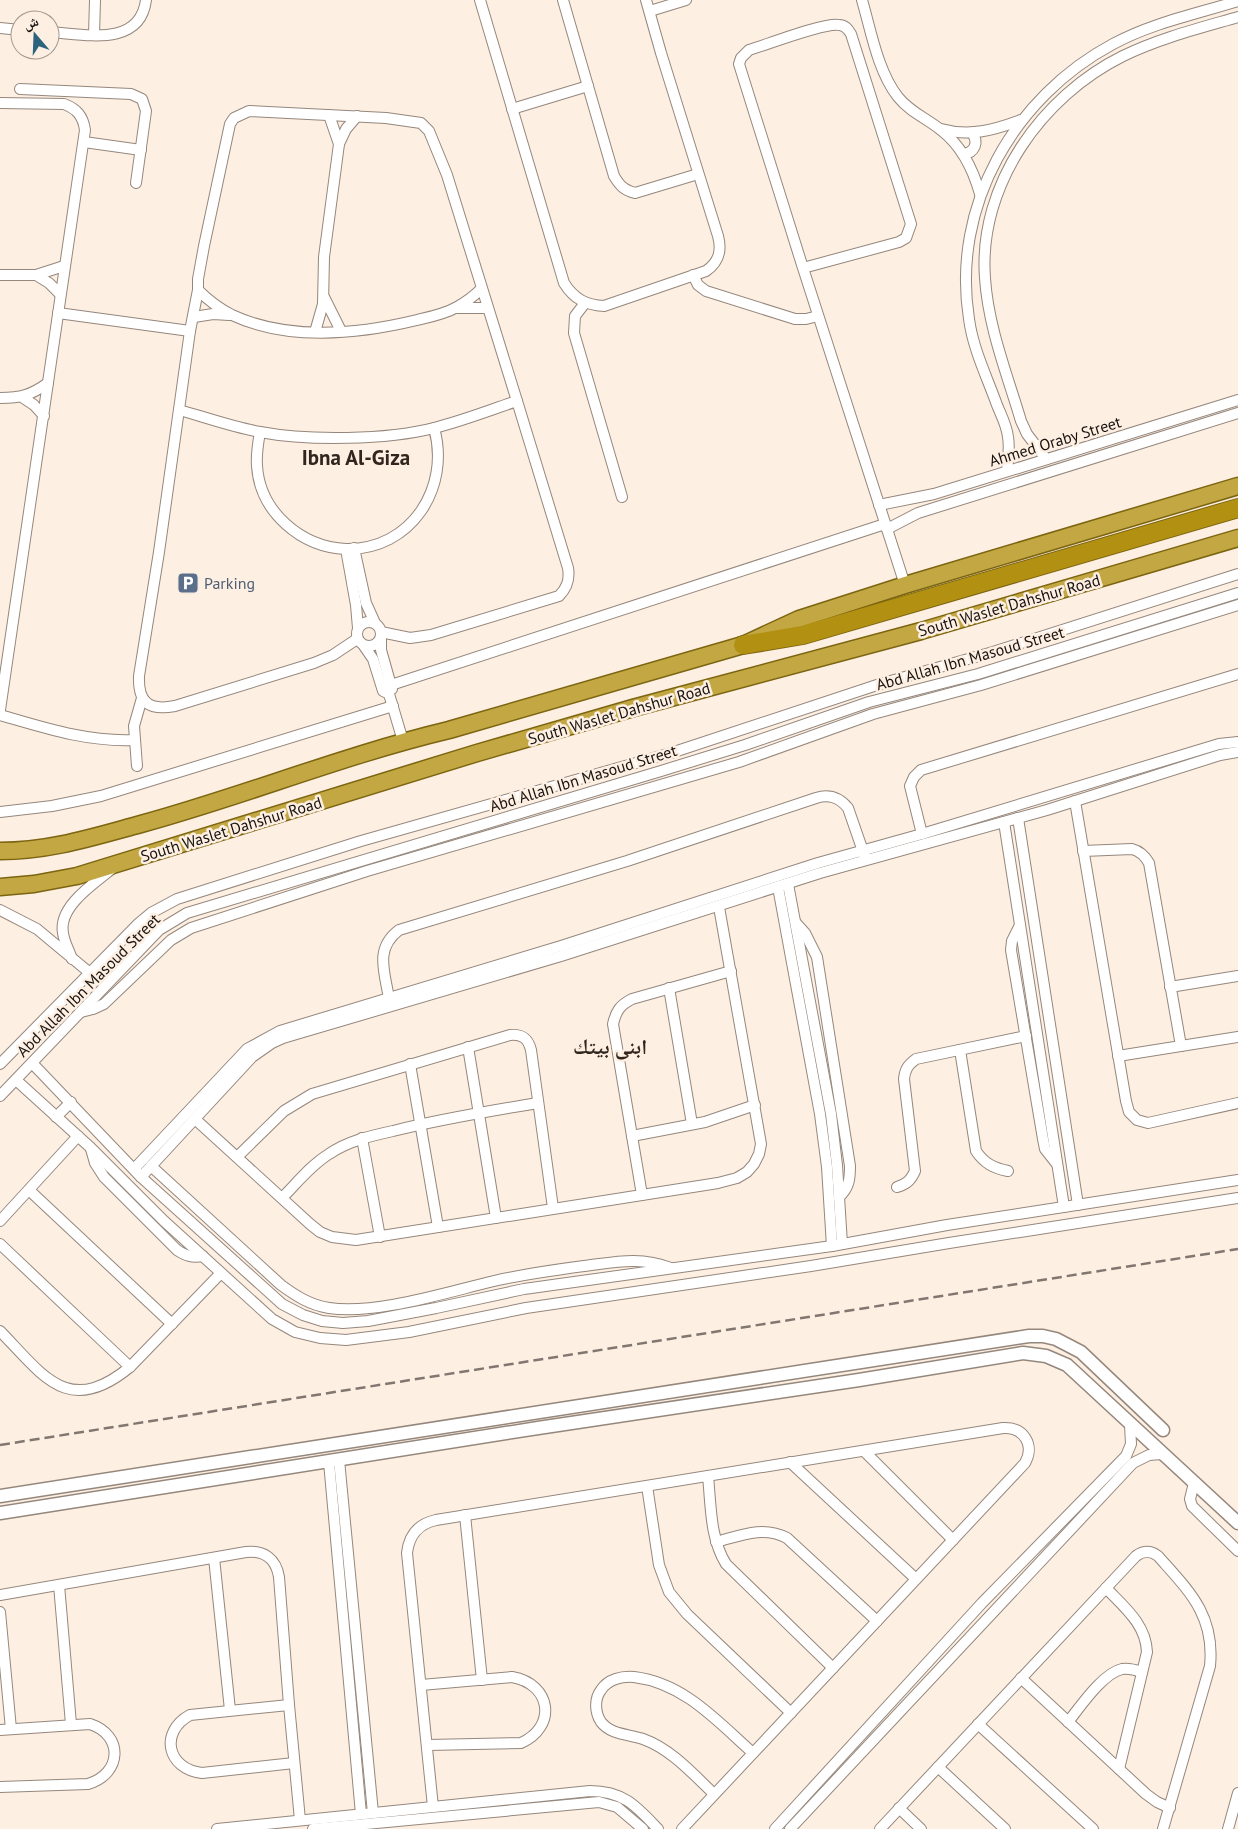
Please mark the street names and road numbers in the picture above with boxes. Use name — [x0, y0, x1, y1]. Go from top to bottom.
street label: Ahmed Oraby Street — [987, 411, 1124, 471]
street label: South Waslet Dahshur Road — [916, 569, 1102, 641]
street label: Abd Allah Ibn Masoud Street — [874, 621, 1067, 694]
street label: South Waslet Dahshur Road — [526, 677, 712, 749]
street label: Abd Allah Ibn Masoud Street — [487, 740, 680, 816]
street label: South Waslet Dahshur Road — [138, 792, 324, 866]
street label: Abd Allah Ibn Masoud Street — [12, 909, 164, 1061]

